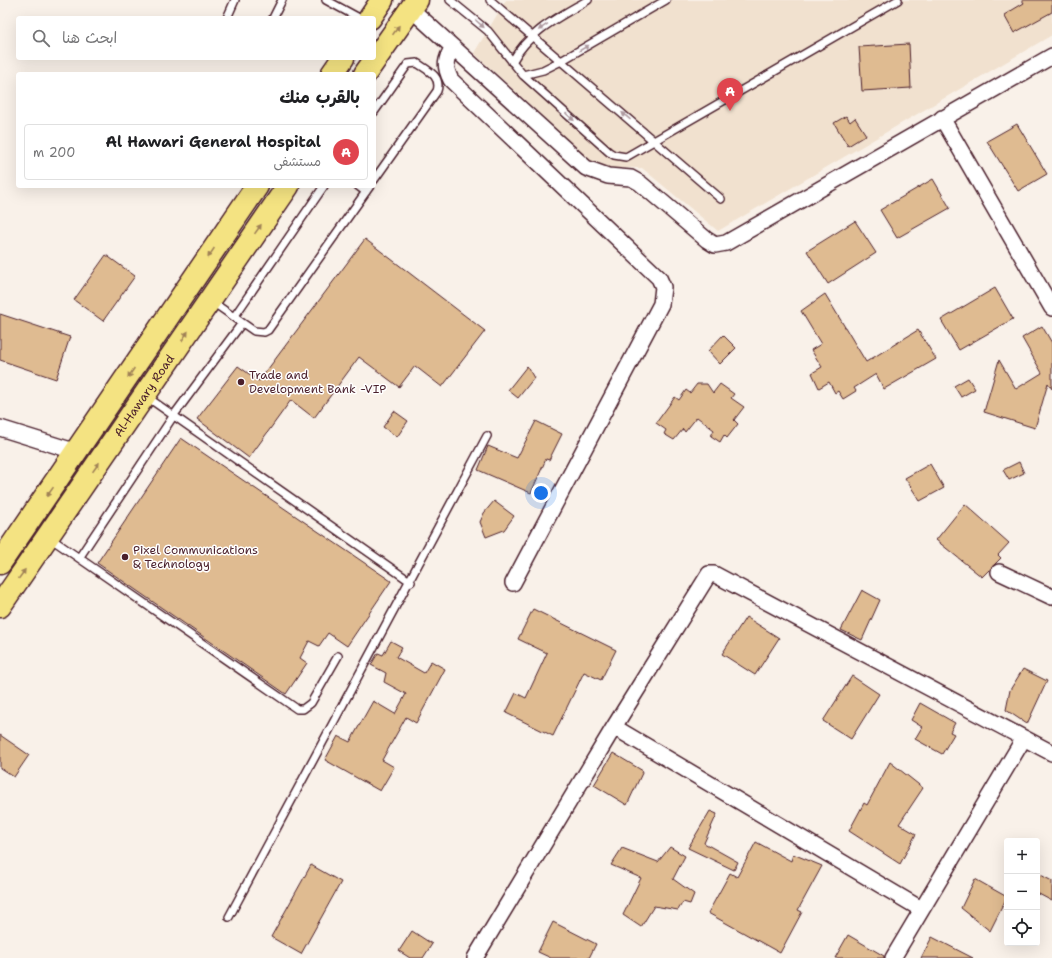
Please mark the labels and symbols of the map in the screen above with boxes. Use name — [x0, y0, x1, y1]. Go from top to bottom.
one-way arrow — [475, 19, 485, 29]
one-way arrow — [537, 23, 548, 31]
one-way arrow — [392, 25, 400, 36]
one-way arrow — [578, 44, 590, 51]
pin: A — [717, 78, 743, 111]
one-way arrow — [565, 112, 575, 122]
one-way arrow — [620, 112, 631, 121]
one-way arrow — [254, 224, 262, 234]
one-way arrow — [207, 248, 215, 258]
one-way arrow — [181, 331, 189, 342]
street label: Al-Hawary Road — [110, 351, 178, 440]
one-way arrow — [127, 367, 135, 378]
place label: Trade and Development Bank -VIP — [249, 367, 386, 397]
marker: Trade and Development Bank -VIP — [236, 377, 246, 387]
one-way arrow — [92, 462, 100, 472]
your location — [531, 483, 551, 503]
one-way arrow — [46, 486, 54, 497]
place label: Pixel Communications & Technology — [133, 542, 258, 572]
marker: Pixel Communications & Technology — [120, 552, 130, 562]
one-way arrow — [18, 569, 26, 579]

